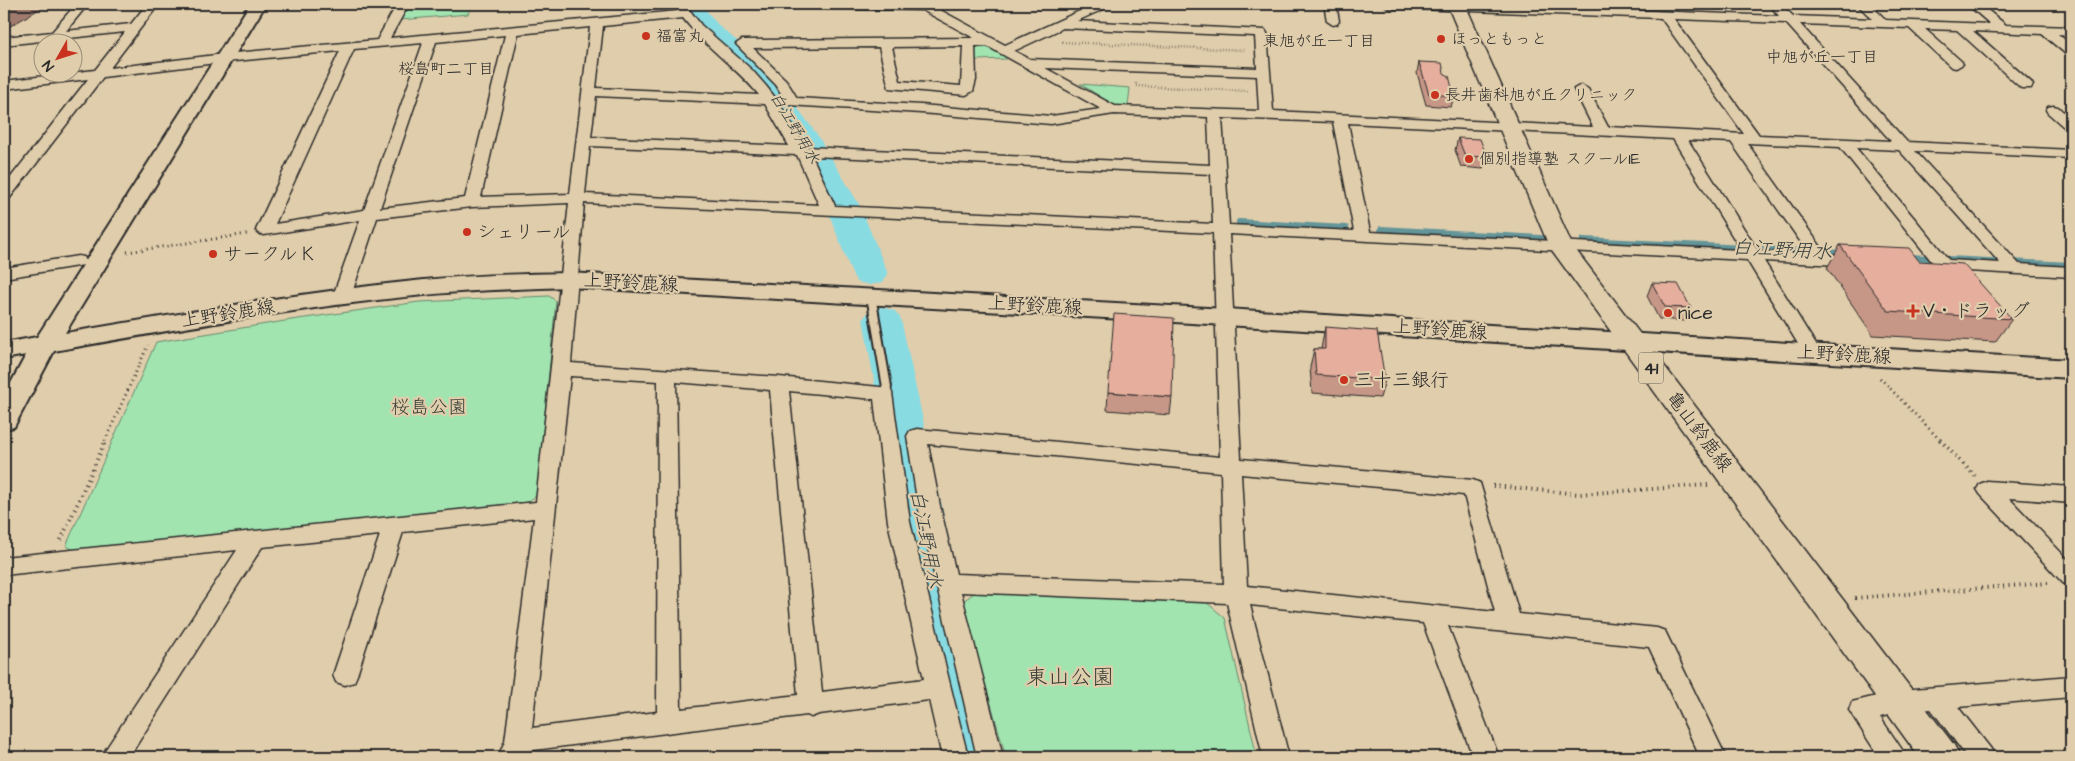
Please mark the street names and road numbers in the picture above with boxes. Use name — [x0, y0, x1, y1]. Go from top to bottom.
street label: 上野鈴鹿線 — [583, 267, 679, 299]
street label: 上野鈴鹿線 — [987, 290, 1083, 322]
street label: 上野鈴鹿線 — [179, 293, 277, 335]
street label: 上野鈴鹿線 — [1392, 313, 1488, 347]
street label: 上野鈴鹿線 — [1796, 339, 1892, 371]
road number: 41 — [1638, 352, 1664, 383]
street label: 亀山鈴鹿線 — [1660, 386, 1738, 478]

